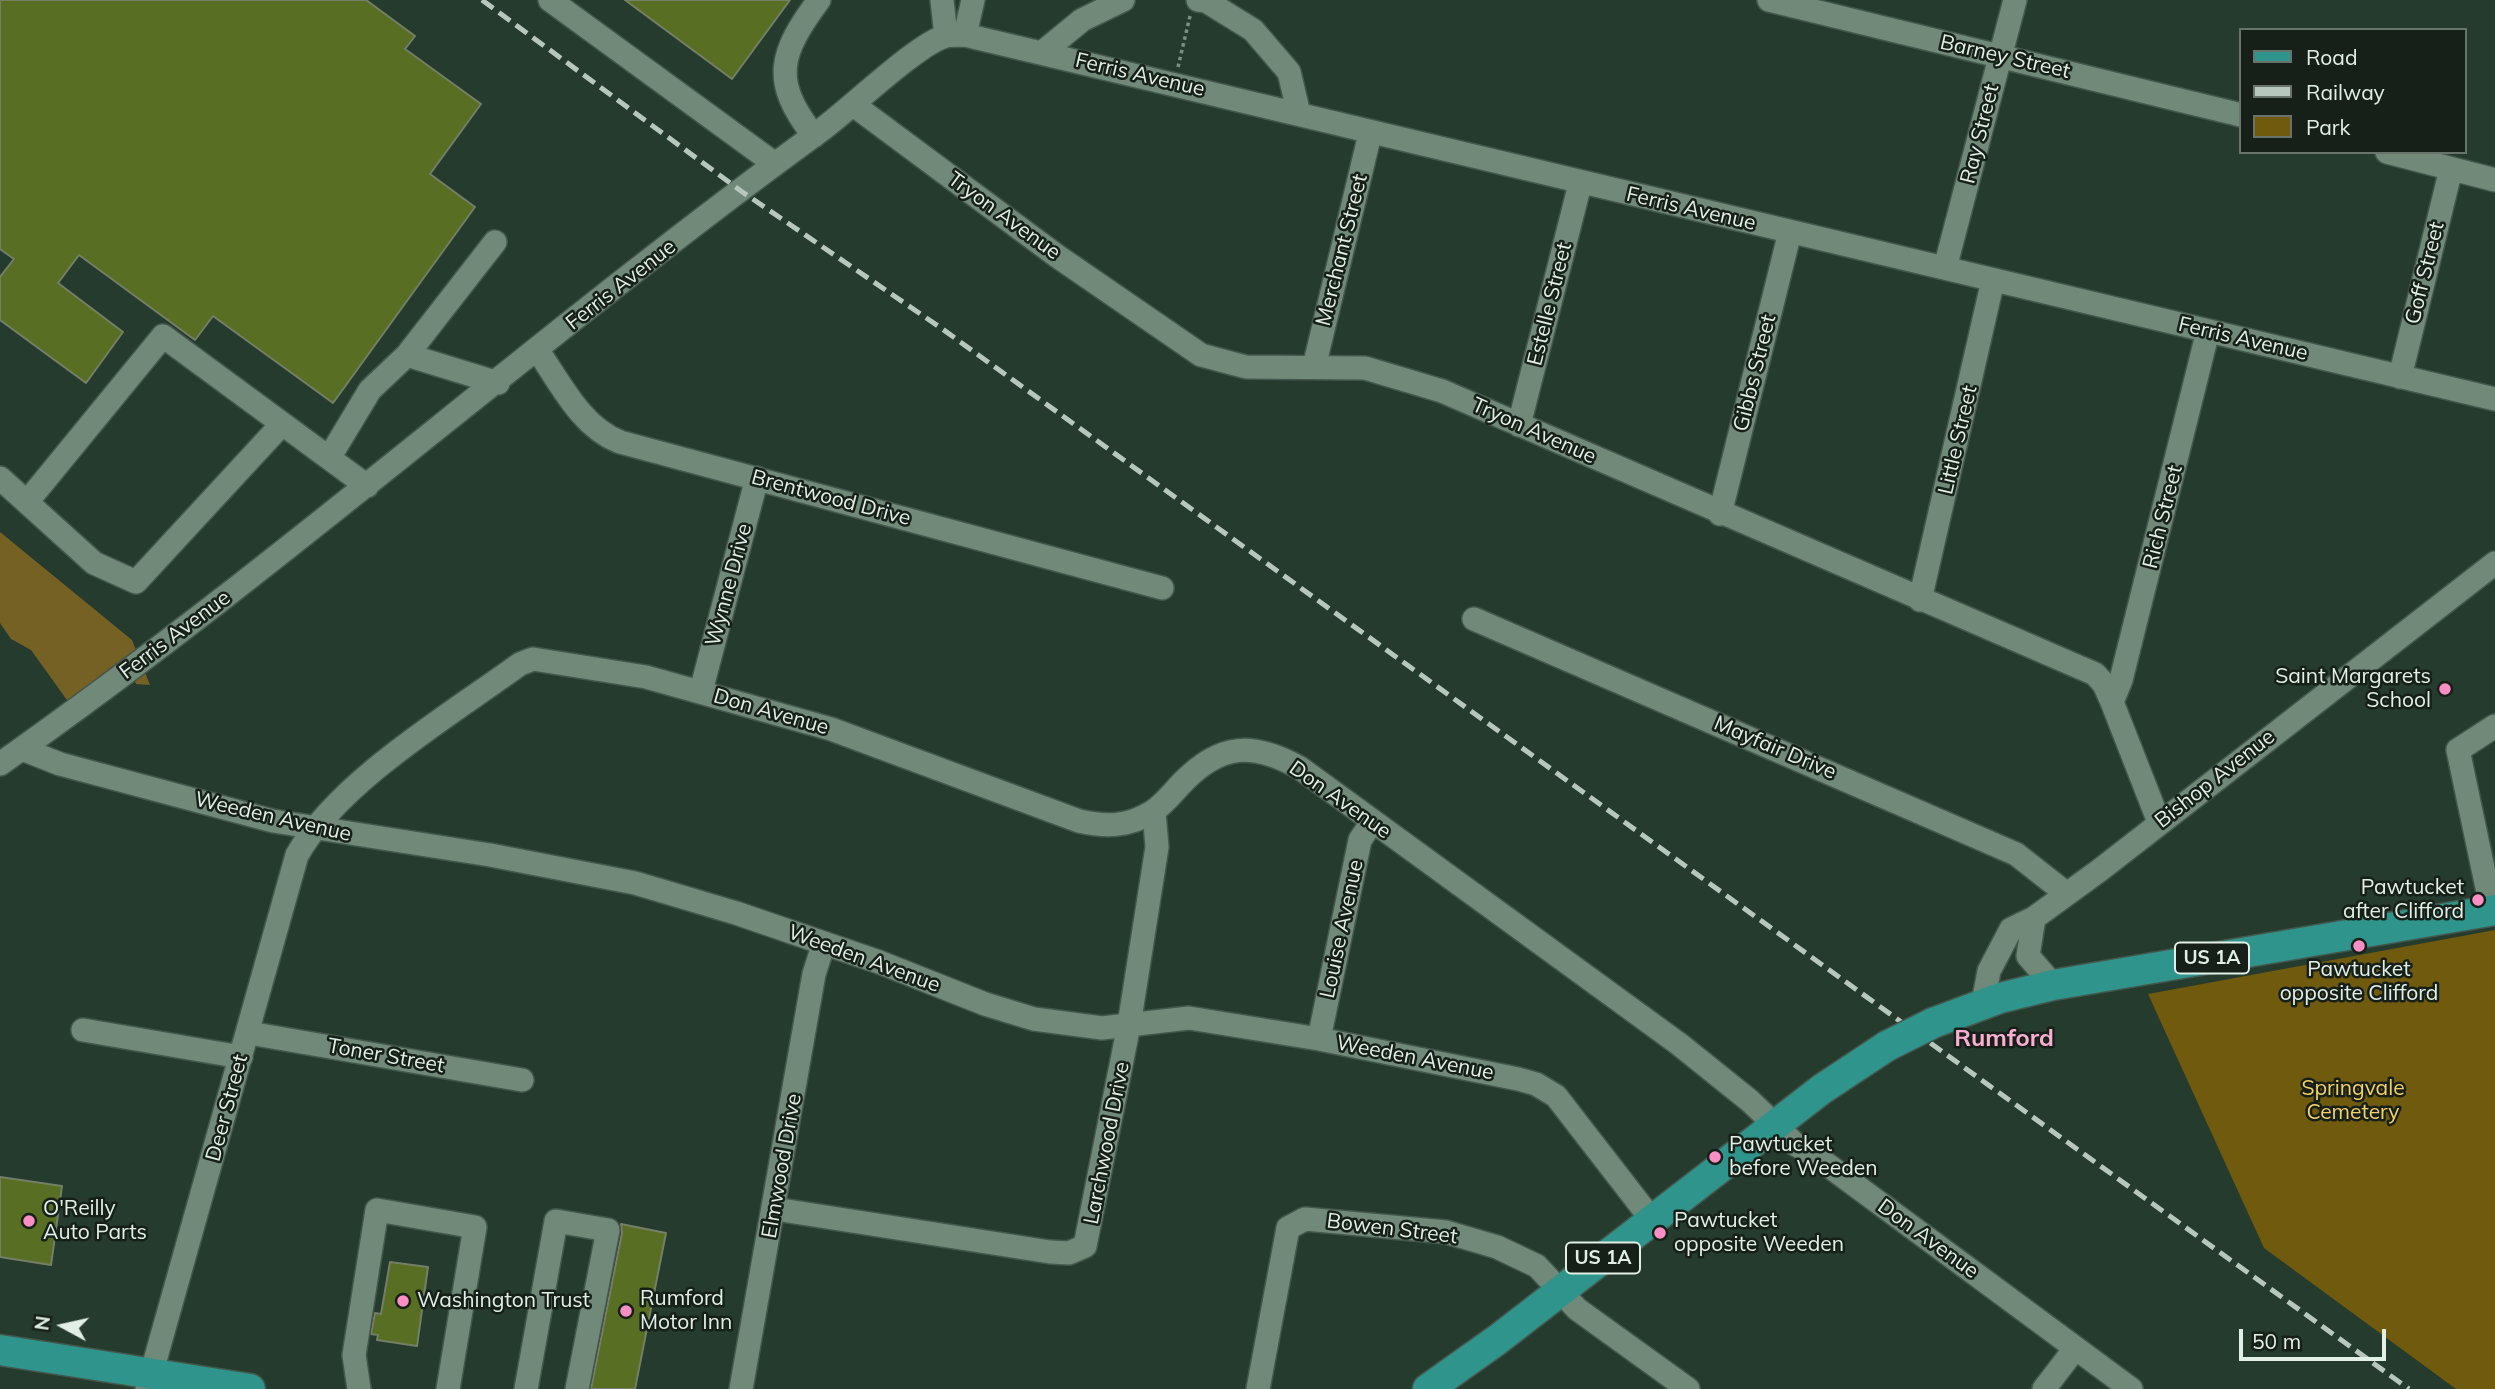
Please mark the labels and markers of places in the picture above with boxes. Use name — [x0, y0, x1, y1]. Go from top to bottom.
place label: Saint Margarets School — [2275, 664, 2431, 714]
marker: Saint Margarets School — [2437, 681, 2453, 697]
place label: Pawtucket after Clifford — [2343, 875, 2464, 925]
marker: Pawtucket after Clifford — [2470, 892, 2486, 908]
marker: Pawtucket opposite Clifford — [2351, 938, 2367, 954]
place label: Pawtucket opposite Clifford — [2280, 957, 2438, 1007]
place label: Pawtucket before Weeden — [1729, 1132, 1877, 1182]
marker: Pawtucket before Weeden — [1707, 1149, 1723, 1165]
place label: O'Reilly Auto Parts — [43, 1196, 147, 1246]
place label: Pawtucket opposite Weeden — [1674, 1208, 1844, 1258]
marker: O'Reilly Auto Parts — [21, 1213, 37, 1229]
marker: Pawtucket opposite Weeden — [1652, 1225, 1668, 1241]
place label: Rumford Motor Inn — [640, 1286, 732, 1336]
place label: Washington Trust — [417, 1288, 590, 1314]
marker: Washington Trust — [395, 1293, 411, 1309]
marker: Rumford Motor Inn — [618, 1303, 634, 1319]

